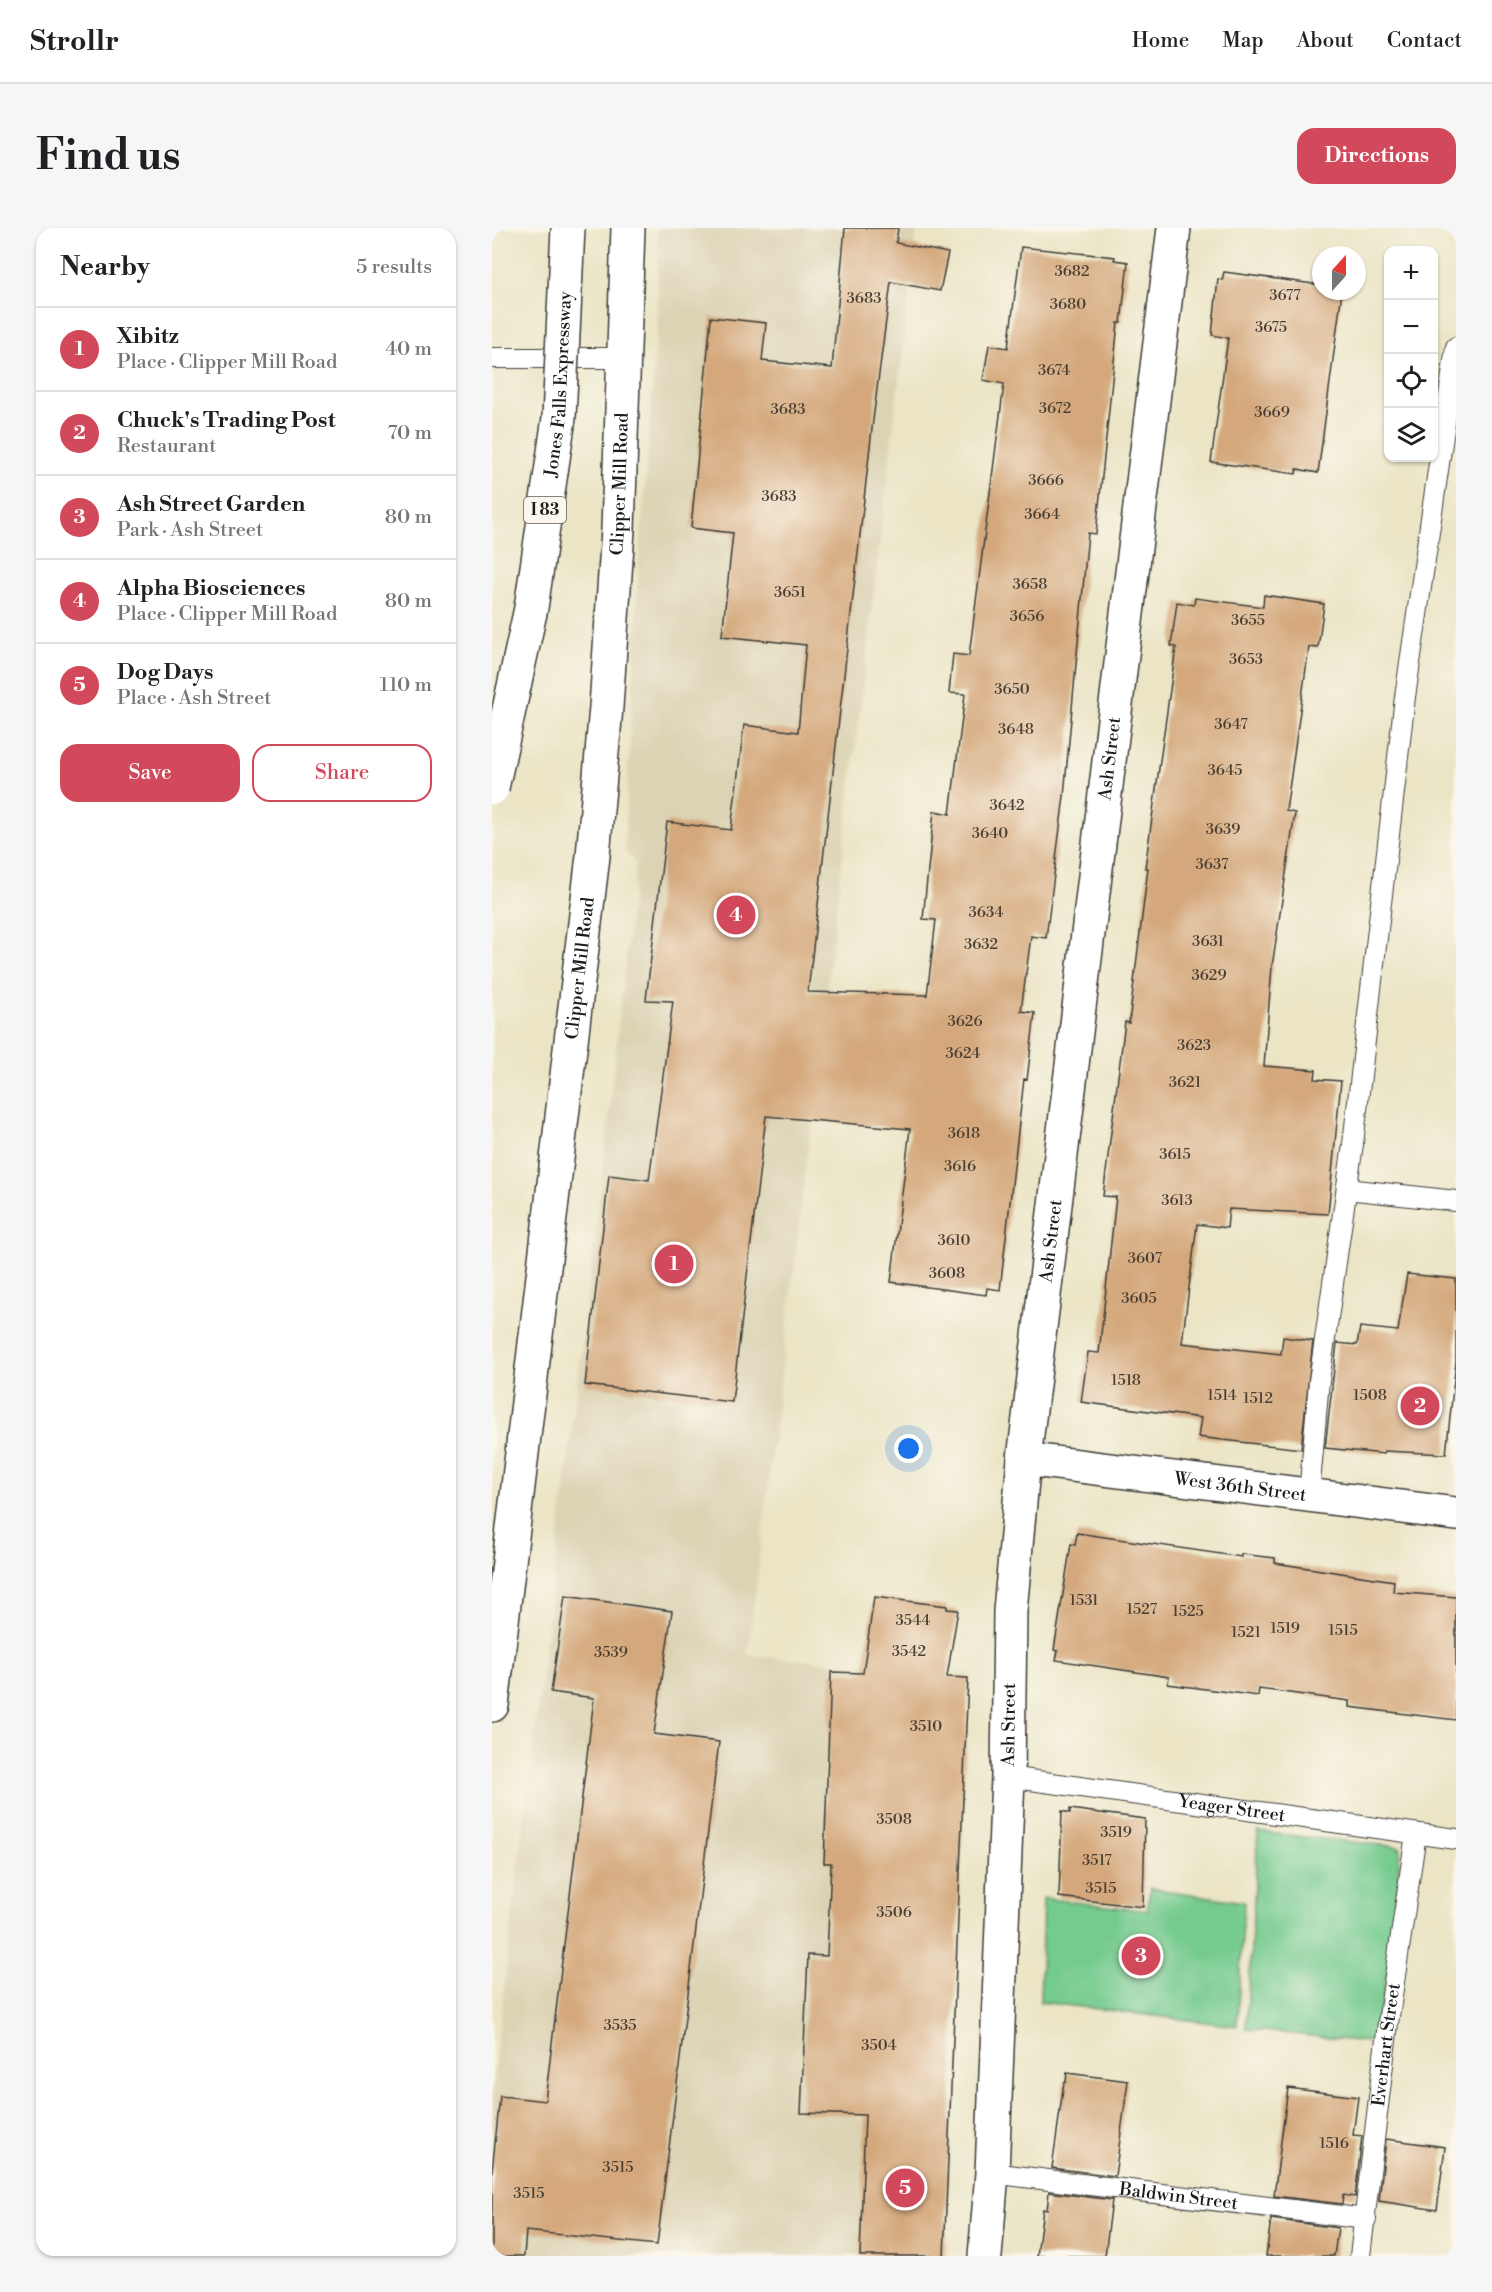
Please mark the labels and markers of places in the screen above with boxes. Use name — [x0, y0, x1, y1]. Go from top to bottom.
pin: 4 — [716, 892, 756, 938]
pin: 1 — [654, 1242, 693, 1286]
pin: 2 — [1400, 1384, 1440, 1428]
pin: 3 — [1122, 1934, 1160, 1978]
pin: 5 — [886, 2166, 924, 2210]

